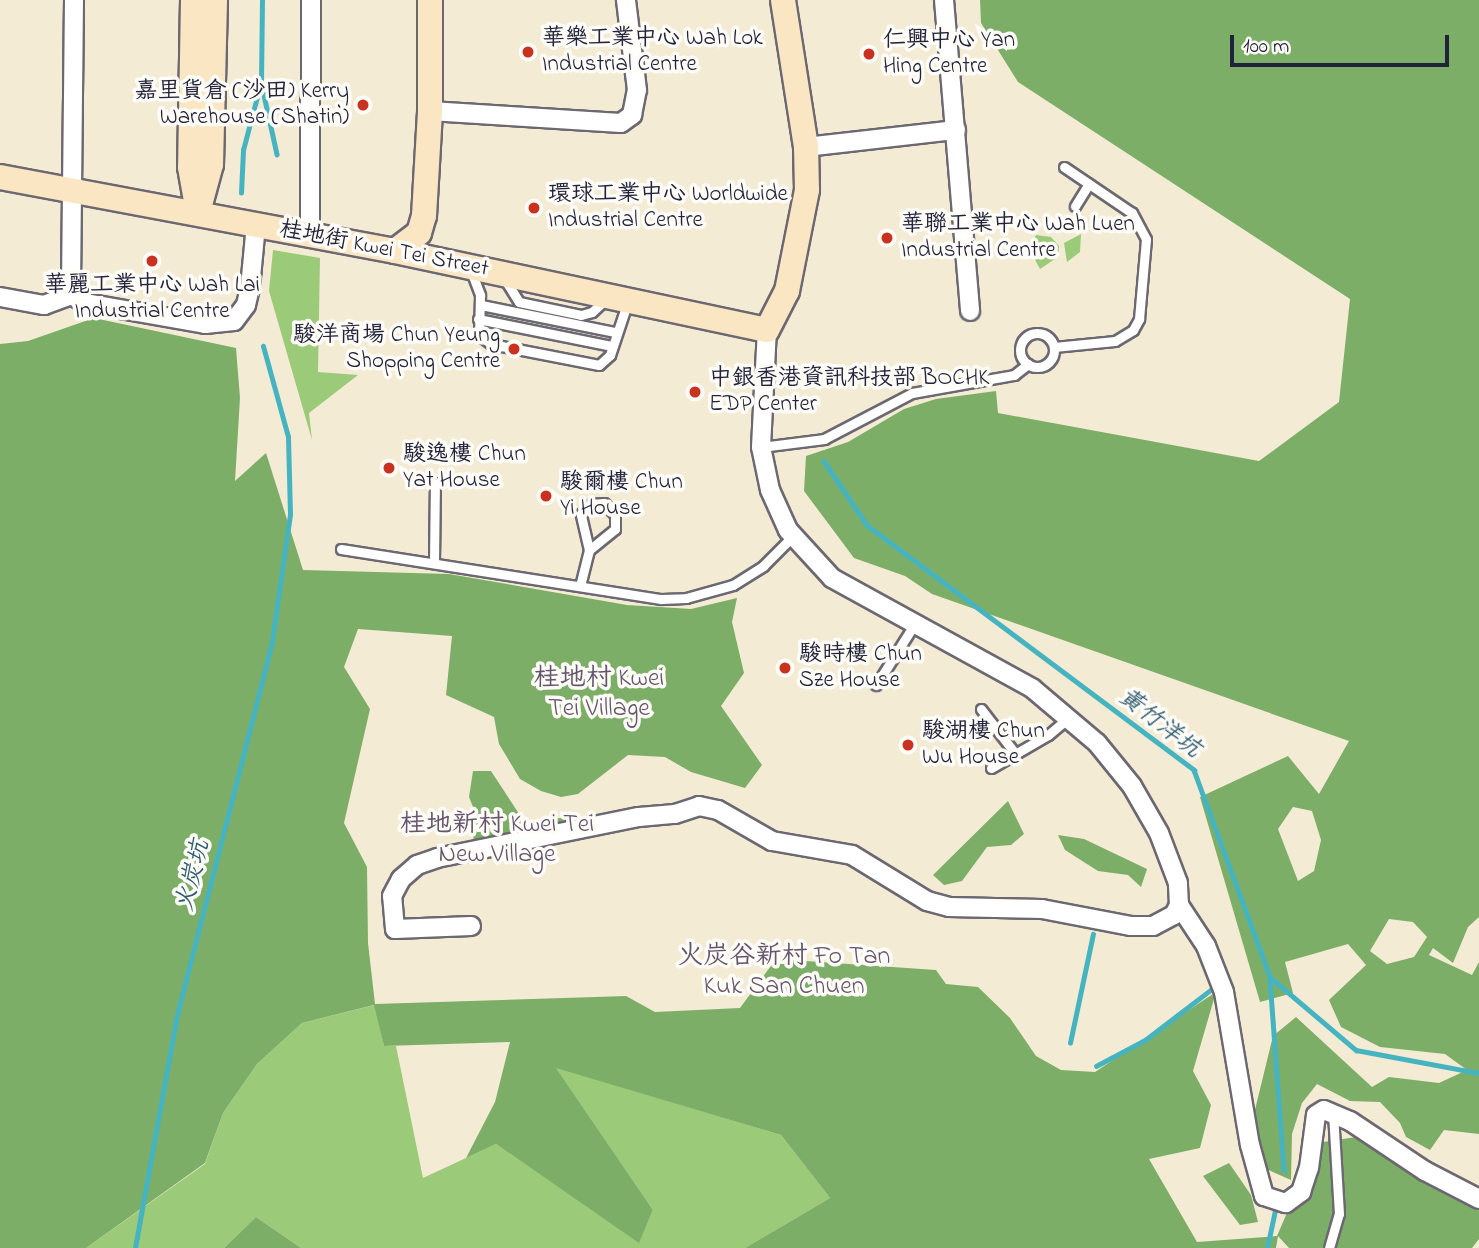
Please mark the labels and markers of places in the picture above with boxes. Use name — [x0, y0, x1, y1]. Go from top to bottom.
place label: 華樂工業中心 Wah Lok Industrial Centre — [542, 25, 763, 79]
place label: 仁興中心 Yan Hing Centre — [883, 27, 1015, 81]
marker: 華樂工業中心 Wah Lok Industrial Centre — [520, 44, 536, 60]
marker: 仁興中心 Yan Hing Centre — [861, 46, 877, 62]
place label: 嘉里貨倉 (沙田) Kerry Warehouse (Shatin) — [135, 78, 349, 132]
marker: 嘉里貨倉 (沙田) Kerry Warehouse (Shatin) — [355, 97, 371, 113]
place label: 環球工業中心 Worldwide Industrial Centre — [548, 181, 788, 235]
marker: 環球工業中心 Worldwide Industrial Centre — [526, 200, 542, 216]
place label: 華聯工業中心 Wah Luen Industrial Centre — [901, 211, 1135, 265]
marker: 華聯工業中心 Wah Luen Industrial Centre — [879, 230, 895, 246]
marker: 華麗工業中心 Wah Lai Industrial Centre — [144, 253, 160, 269]
place label: 華麗工業中心 Wah Lai Industrial Centre — [44, 272, 260, 326]
place label: 駿洋商場 Chun Yeung Shopping Centre — [293, 322, 500, 376]
marker: 駿洋商場 Chun Yeung Shopping Centre — [506, 341, 522, 357]
place label: 中銀香港資訊科技部 BOCHK EDP Center — [709, 365, 989, 419]
marker: 中銀香港資訊科技部 BOCHK EDP Center — [687, 384, 703, 400]
place label: 駿逸樓 Chun Yat House — [403, 441, 526, 495]
marker: 駿逸樓 Chun Yat House — [381, 460, 397, 476]
place label: 駿爾樓 Chun Yi House — [560, 469, 683, 523]
marker: 駿爾樓 Chun Yi House — [538, 488, 554, 504]
place label: 駿時樓 Chun Sze House — [799, 641, 922, 695]
marker: 駿時樓 Chun Sze House — [777, 660, 793, 676]
place label: 駿湖樓 Chun Wu House — [922, 718, 1045, 772]
marker: 駿湖樓 Chun Wu House — [900, 737, 916, 753]

